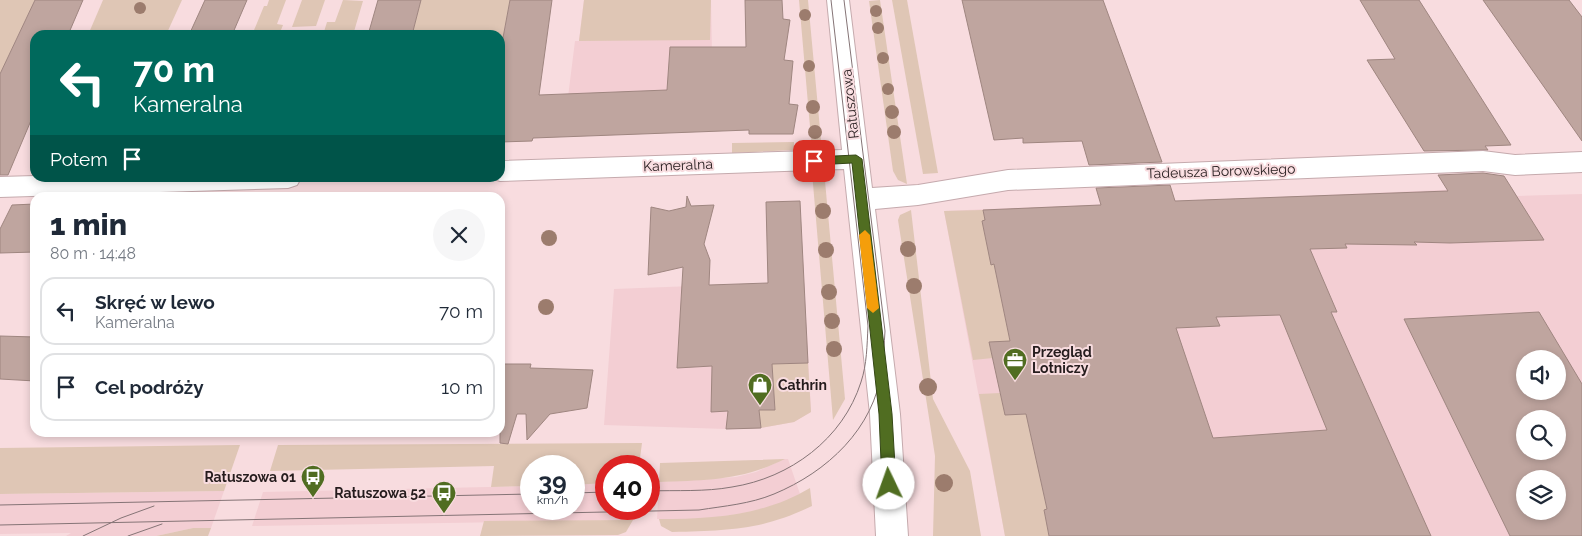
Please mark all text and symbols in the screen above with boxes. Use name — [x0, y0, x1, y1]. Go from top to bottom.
text: 70 m — [133, 49, 215, 90]
icon: left — [50, 50, 115, 115]
street label: Ratuszowa — [838, 68, 862, 140]
text: Kameralna — [133, 91, 243, 117]
pin — [793, 140, 835, 182]
icon: arrive — [118, 145, 146, 173]
icon: arrive — [800, 147, 828, 175]
text: Potem — [50, 148, 108, 170]
street label: Kameralna — [643, 156, 713, 174]
street label: Tadeusza Borowskiego — [1146, 160, 1296, 182]
text: 1 min — [50, 207, 127, 242]
button: close — [433, 209, 485, 261]
text: 80 m · 14:48 — [50, 244, 136, 263]
text: Skręć w lewo — [95, 291, 215, 313]
icon: left — [52, 297, 80, 325]
text: 70 m — [439, 300, 483, 322]
text: Kameralna — [95, 313, 175, 332]
place label: Przegląd Lotniczy — [1032, 344, 1092, 376]
office icon: Przegląd Lotniczy — [1002, 347, 1028, 381]
map controls — [1516, 350, 1566, 520]
button: sound — [1516, 350, 1566, 400]
shop icon: Cathrin — [747, 372, 773, 406]
icon: arrive — [52, 373, 80, 401]
text: Cel podróży — [95, 376, 204, 398]
text: 10 m — [441, 376, 483, 398]
place label: Cathrin — [778, 377, 827, 393]
button: search — [1516, 410, 1566, 460]
speed limit sign: 40 — [595, 455, 660, 520]
position arrow — [862, 457, 914, 509]
bus stop icon: Ratuszowa 01 — [300, 464, 326, 498]
text: 39 — [538, 466, 567, 496]
place label: Ratuszowa 01 — [204, 469, 296, 485]
button: layers — [1516, 470, 1566, 520]
bus stop icon: Ratuszowa 52 — [431, 480, 457, 514]
place label: Ratuszowa 52 — [334, 485, 426, 501]
text: km/h — [537, 493, 568, 507]

